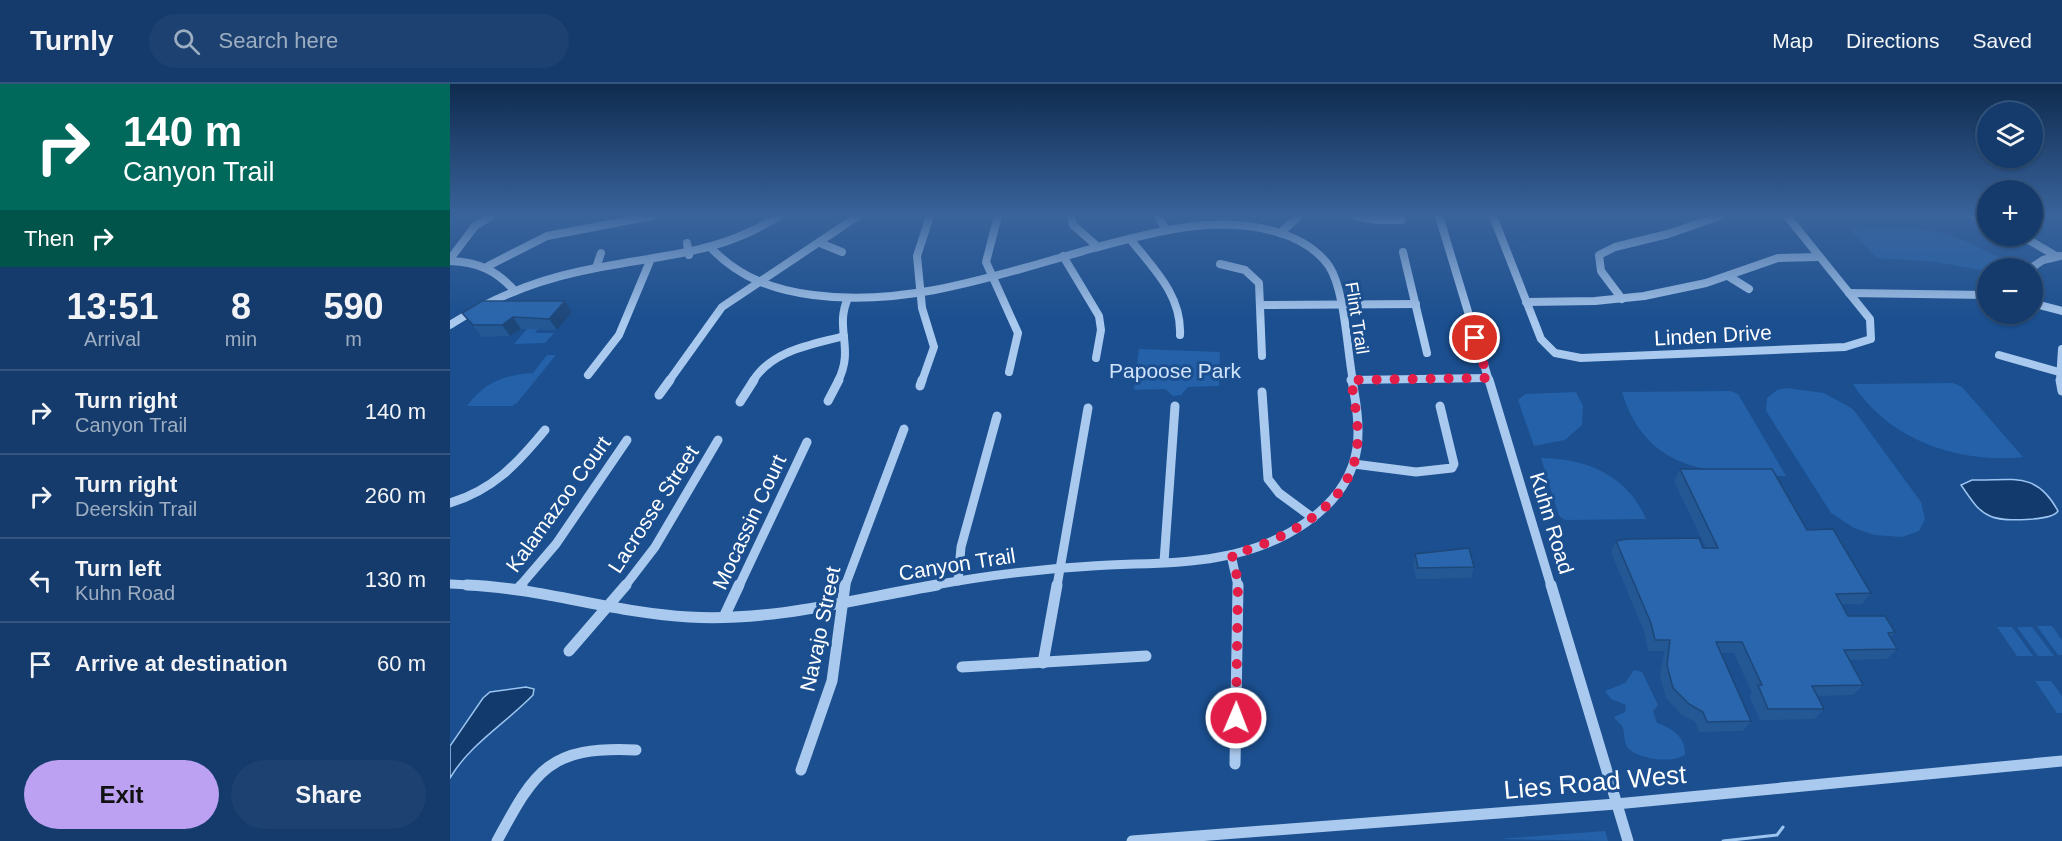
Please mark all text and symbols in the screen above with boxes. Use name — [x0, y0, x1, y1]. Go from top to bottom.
search box — [149, 14, 569, 68]
text: Turnly — [30, 25, 113, 56]
icon: search — [170, 25, 203, 58]
text: Search here — [218, 28, 338, 53]
text: Map — [1772, 29, 1813, 52]
text: Directions — [1846, 29, 1939, 52]
text: Saved — [1972, 29, 2032, 52]
map controls — [1977, 102, 2043, 324]
button: layers — [1977, 102, 2043, 168]
icon: right — [24, 108, 102, 186]
text: 140 m — [123, 108, 242, 155]
text: Canyon Trail — [123, 157, 275, 187]
button: + — [1977, 180, 2043, 246]
icon: right — [86, 222, 119, 255]
text: Then — [24, 226, 74, 251]
button: − — [1977, 258, 2043, 324]
street label: Flint Trail — [1341, 280, 1373, 356]
text: 13:51 — [66, 286, 158, 327]
text: 8 — [231, 286, 251, 327]
text: 590 — [323, 286, 384, 327]
pin — [1449, 312, 1500, 363]
street label: Linden Drive — [1654, 320, 1772, 350]
icon: arrive — [1458, 321, 1491, 354]
text: Arrival — [84, 328, 141, 350]
text: min — [225, 328, 257, 350]
text: m — [345, 328, 362, 350]
park label: Papoose Park — [1109, 359, 1241, 382]
text: Turn right — [75, 388, 177, 413]
icon: right — [24, 396, 57, 429]
text: 140 m — [365, 399, 426, 424]
text: Canyon Trail — [75, 414, 187, 436]
street label: Kalamazoo Court — [501, 431, 615, 576]
street label: Lacrosse Street — [603, 441, 703, 577]
street label: Mocassin Court — [708, 451, 790, 593]
street label: Kuhn Road — [1526, 469, 1578, 577]
text: Turn right — [75, 472, 177, 497]
icon: right — [24, 480, 57, 513]
text: 260 m — [365, 483, 426, 508]
text: Deerskin Trail — [75, 498, 197, 520]
street label: Canyon Trail — [897, 543, 1017, 585]
text: Turn left — [75, 556, 161, 581]
icon: left — [24, 564, 57, 597]
street label: Navajo Street — [796, 564, 845, 694]
text: 130 m — [365, 567, 426, 592]
text: Kuhn Road — [75, 582, 175, 604]
icon: arrive — [24, 648, 57, 681]
text: Arrive at destination — [75, 651, 288, 676]
text: 60 m — [377, 651, 426, 676]
position arrow — [1204, 686, 1268, 750]
street label: Lies Road West — [1503, 759, 1688, 805]
button: Exit — [24, 760, 219, 829]
button: Share — [231, 760, 426, 829]

